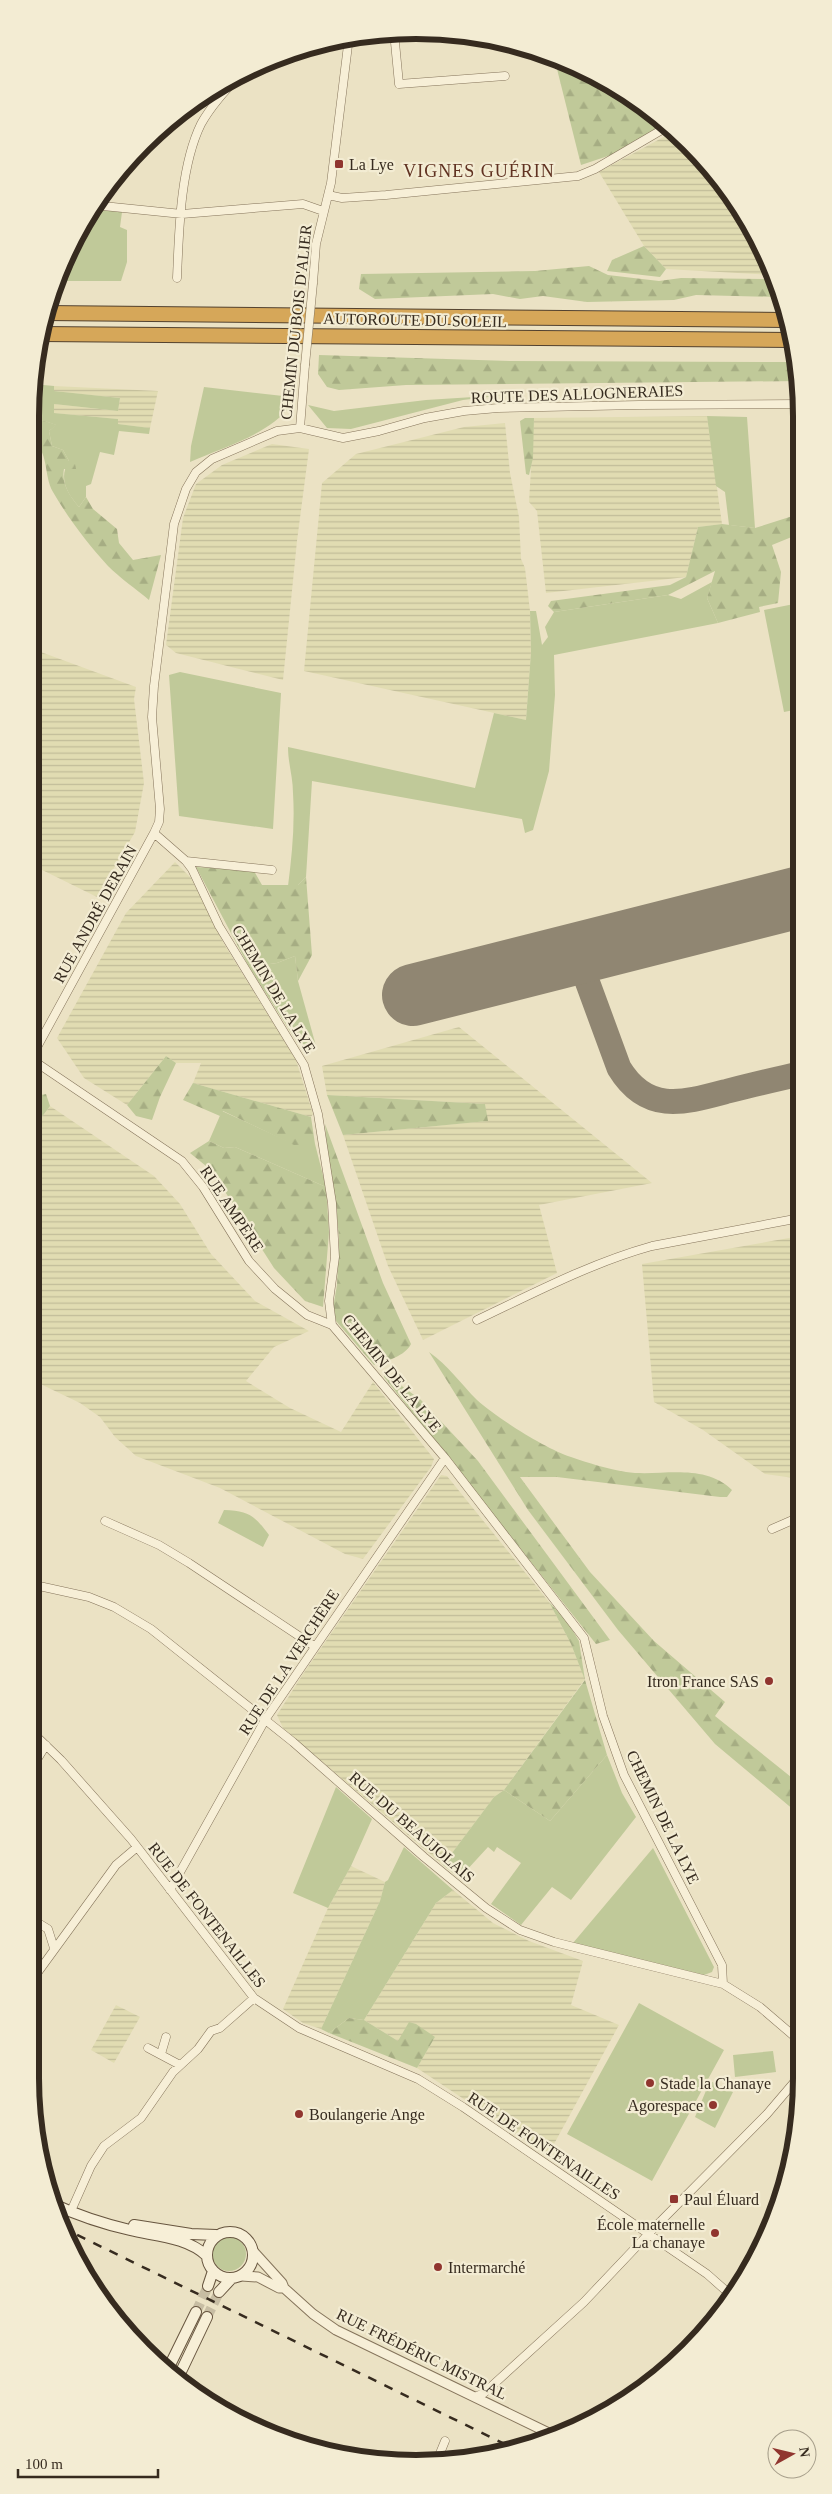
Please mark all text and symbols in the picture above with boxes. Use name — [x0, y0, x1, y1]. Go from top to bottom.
place label: La Lye — [349, 156, 394, 174]
marker: La Lye — [333, 158, 345, 170]
district label: VIGNES GUÉRIN — [403, 160, 555, 181]
street label: CHEMIN DU BOIS D'ALIER — [277, 223, 315, 420]
street label: AUTOROUTE DU SOLEIL — [323, 310, 507, 330]
street label: ROUTE DES ALLOGNERAIES — [471, 382, 683, 406]
street label: RUE ANDRÉ DERAIN — [49, 841, 140, 986]
street label: CHEMIN DE LA LYE — [229, 922, 319, 1056]
street label: RUE AMPÈRE — [197, 1162, 268, 1255]
street label: CHEMIN DE LA LYE — [339, 1311, 445, 1435]
street label: RUE DE LA VERCHÈRE — [235, 1586, 342, 1738]
place label: Itron France SAS — [647, 1673, 759, 1690]
marker: Itron France SAS — [763, 1675, 775, 1687]
street label: CHEMIN DE LA LYE — [623, 1747, 703, 1887]
street label: RUE DU BEAUJOLAIS — [346, 1768, 478, 1886]
street label: RUE DE FONTENAILLES — [145, 1839, 269, 1991]
place label: Stade la Chanaye — [660, 2075, 771, 2093]
marker: Stade la Chanaye — [644, 2077, 656, 2089]
street label: RUE DE FONTENAILLES — [465, 2089, 623, 2203]
place label: Agorespace — [627, 2097, 703, 2115]
marker: Agorespace — [707, 2099, 719, 2111]
place label: Boulangerie Ange — [309, 2106, 425, 2124]
marker: Boulangerie Ange — [293, 2108, 305, 2120]
place label: Paul Éluard — [684, 2190, 759, 2208]
marker: Paul Éluard — [668, 2193, 680, 2205]
place label: École maternelle La chanaye — [597, 2215, 705, 2252]
marker: École maternelle La chanaye — [709, 2227, 721, 2239]
place label: Intermarché — [448, 2259, 525, 2276]
marker: Intermarché — [432, 2261, 444, 2273]
street label: RUE FRÉDÉRIC MISTRAL — [334, 2304, 510, 2403]
north arrow — [767, 2429, 817, 2479]
scale bar — [18, 2446, 158, 2478]
text: N — [796, 2446, 813, 2458]
text: 100 m — [25, 2456, 63, 2472]

